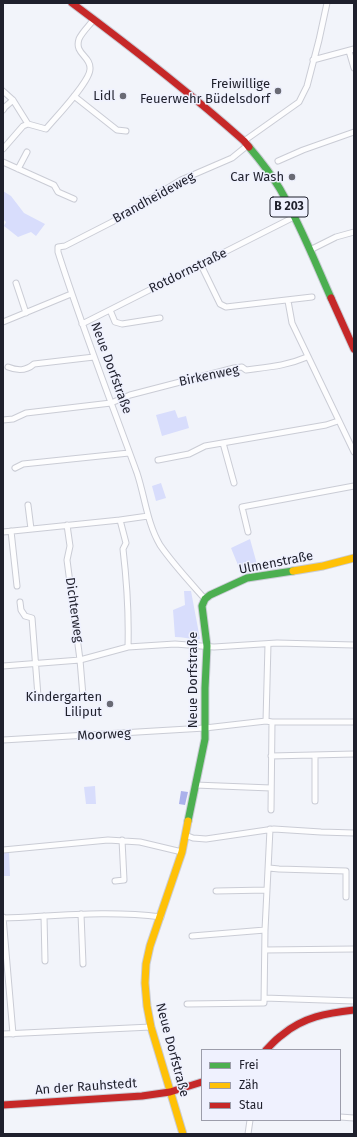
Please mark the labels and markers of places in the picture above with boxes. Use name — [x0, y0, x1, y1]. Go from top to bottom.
place label: Freiwillige Feuerwehr Büdelsdorf — [140, 76, 270, 107]
marker: Freiwillige Feuerwehr Büdelsdorf — [273, 86, 283, 96]
place label: Lidl — [93, 88, 115, 104]
marker: Lidl — [118, 91, 128, 101]
place label: Car Wash — [230, 169, 284, 185]
marker: Car Wash — [287, 172, 297, 182]
place label: Kindergarten Liliput — [26, 689, 102, 720]
marker: Kindergarten Liliput — [105, 699, 115, 709]

